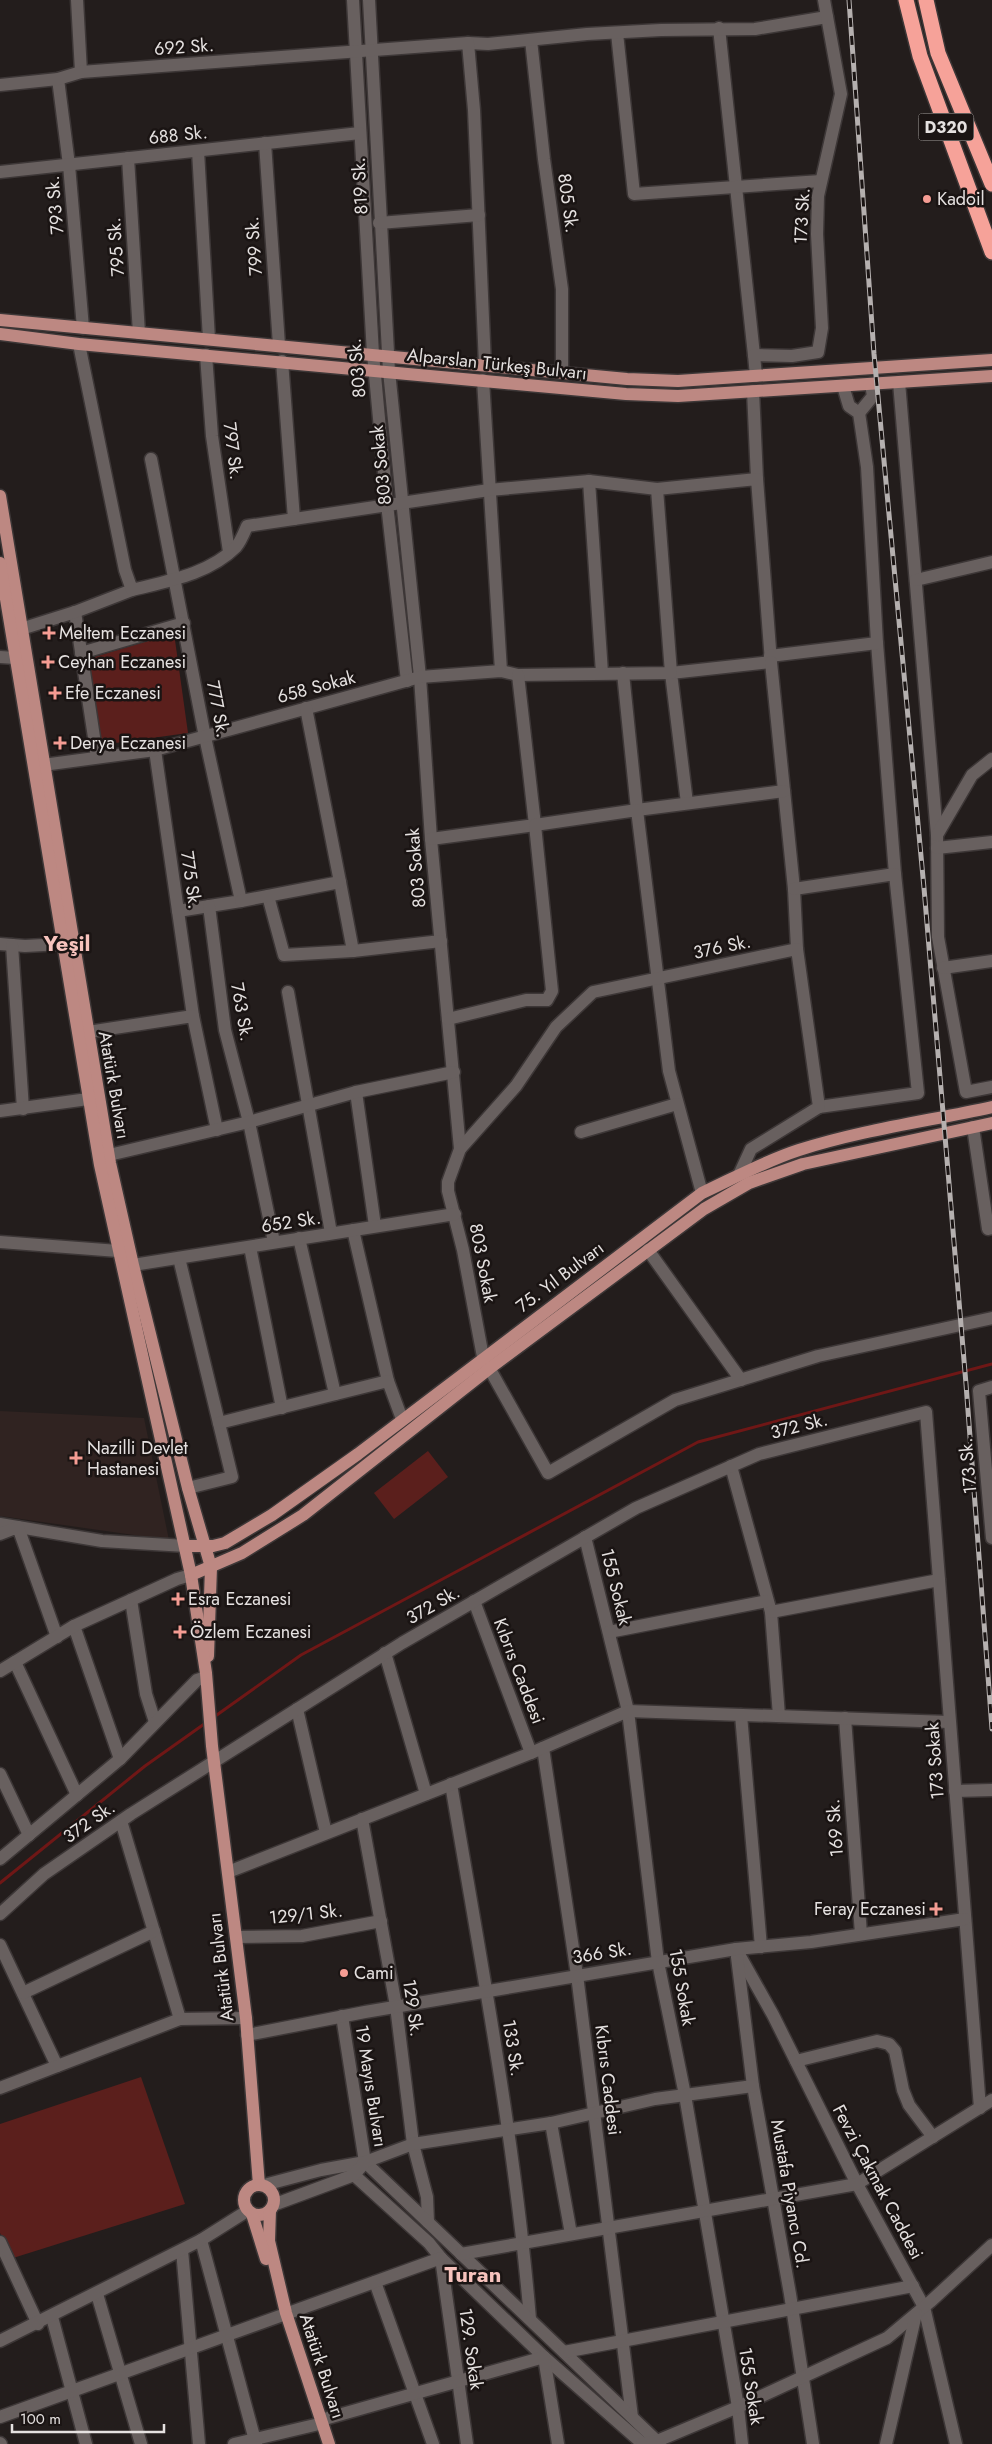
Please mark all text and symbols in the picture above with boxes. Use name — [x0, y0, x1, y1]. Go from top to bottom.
street label: 692 Sk. — [153, 32, 215, 62]
road number: D320 — [918, 114, 974, 140]
street label: 688 Sk. — [147, 119, 209, 151]
street label: 819 Sk. — [346, 157, 374, 215]
street label: 805 Sk. — [551, 172, 585, 234]
street label: 793 Sk. — [39, 175, 71, 235]
place label: Kadoil — [937, 186, 985, 212]
street label: 173 Sk. — [788, 187, 816, 245]
marker: Kadoil — [921, 193, 933, 205]
street label: 799 Sk. — [239, 216, 269, 276]
street label: 795 Sk. — [101, 217, 131, 277]
street label: 803 Sk. — [341, 337, 373, 399]
street label: Alparslan Türkeş Bulvarı — [406, 342, 588, 386]
street label: 797 Sk. — [217, 421, 249, 481]
street label: 803 Sokak — [364, 424, 398, 506]
place label: Meltem Eczanesi — [59, 620, 186, 646]
marker: Meltem Eczanesi — [43, 627, 55, 639]
place label: Ceyhan Eczanesi — [58, 649, 186, 675]
marker: Ceyhan Eczanesi — [42, 656, 54, 668]
street label: 658 Sokak — [274, 664, 358, 710]
street label: 777 Sk. — [200, 678, 236, 740]
place label: Efe Eczanesi — [65, 680, 161, 706]
marker: Efe Eczanesi — [49, 687, 61, 699]
place label: Derya Eczanesi — [70, 730, 186, 756]
marker: Derya Eczanesi — [54, 737, 66, 749]
street label: 803 Sokak — [400, 827, 432, 909]
street label: 775 Sk. — [174, 849, 208, 911]
district label: Yeşil — [43, 927, 90, 959]
street label: 376 Sk. — [691, 928, 753, 966]
street label: 763 Sk. — [224, 981, 260, 1043]
street label: Atatürk Bulvarı — [92, 1029, 136, 1141]
street label: 652 Sk. — [259, 1204, 323, 1240]
street label: 803 Sokak — [463, 1221, 503, 1305]
street label: 75. Yıl Bulvarı — [511, 1235, 609, 1319]
street label: 372 Sk. — [768, 1406, 830, 1446]
place label: Nazilli Devlet Hastanesi — [87, 1435, 188, 1482]
street label: 173 Sk. — [953, 1437, 983, 1495]
marker: Nazilli Devlet Hastanesi — [69, 1451, 83, 1465]
street label: 155 Sokak — [594, 1546, 638, 1628]
street label: 372 Sk. — [401, 1579, 465, 1631]
place label: Esra Eczanesi — [188, 1586, 291, 1612]
marker: Esra Eczanesi — [172, 1593, 184, 1605]
street label: Kıbrıs Caddesi — [487, 1614, 551, 1728]
place label: Özlem Eczanesi — [190, 1619, 311, 1645]
marker: Özlem Eczanesi — [174, 1626, 186, 1638]
street label: 173 Sokak — [919, 1722, 951, 1800]
street label: 372 Sk. — [58, 1795, 120, 1849]
street label: 169 Sk. — [820, 1798, 850, 1858]
place label: Feray Eczanesi — [814, 1896, 926, 1922]
street label: 129/1 Sk. — [268, 1897, 344, 1931]
marker: Feray Eczanesi — [930, 1903, 942, 1915]
street label: Atatürk Bulvarı — [201, 1911, 241, 2023]
street label: 366 Sk. — [570, 1935, 634, 1971]
street label: 155 Sokak — [662, 1946, 702, 2028]
place label: Cami — [354, 1960, 394, 1986]
marker: Cami — [338, 1967, 350, 1979]
street label: 129 Sk. — [396, 1978, 430, 2038]
street label: 133 Sk. — [496, 2018, 530, 2078]
street label: 19 Mayıs Bulvarı — [349, 2023, 393, 2149]
street label: Kıbrıs Caddesi — [588, 2023, 628, 2137]
street label: Fevzi Çakmak Caddesi — [826, 2100, 930, 2264]
street label: Mustafa Piyancı Cd. — [764, 2118, 816, 2270]
district label: Turan — [445, 2258, 501, 2290]
street label: 129. Sokak — [452, 2306, 490, 2392]
street label: Atatürk Bulvarı — [293, 2310, 351, 2422]
street label: 155 Sokak — [732, 2345, 770, 2427]
scale bar — [12, 2402, 165, 2434]
text: 100 m — [20, 2408, 61, 2430]

